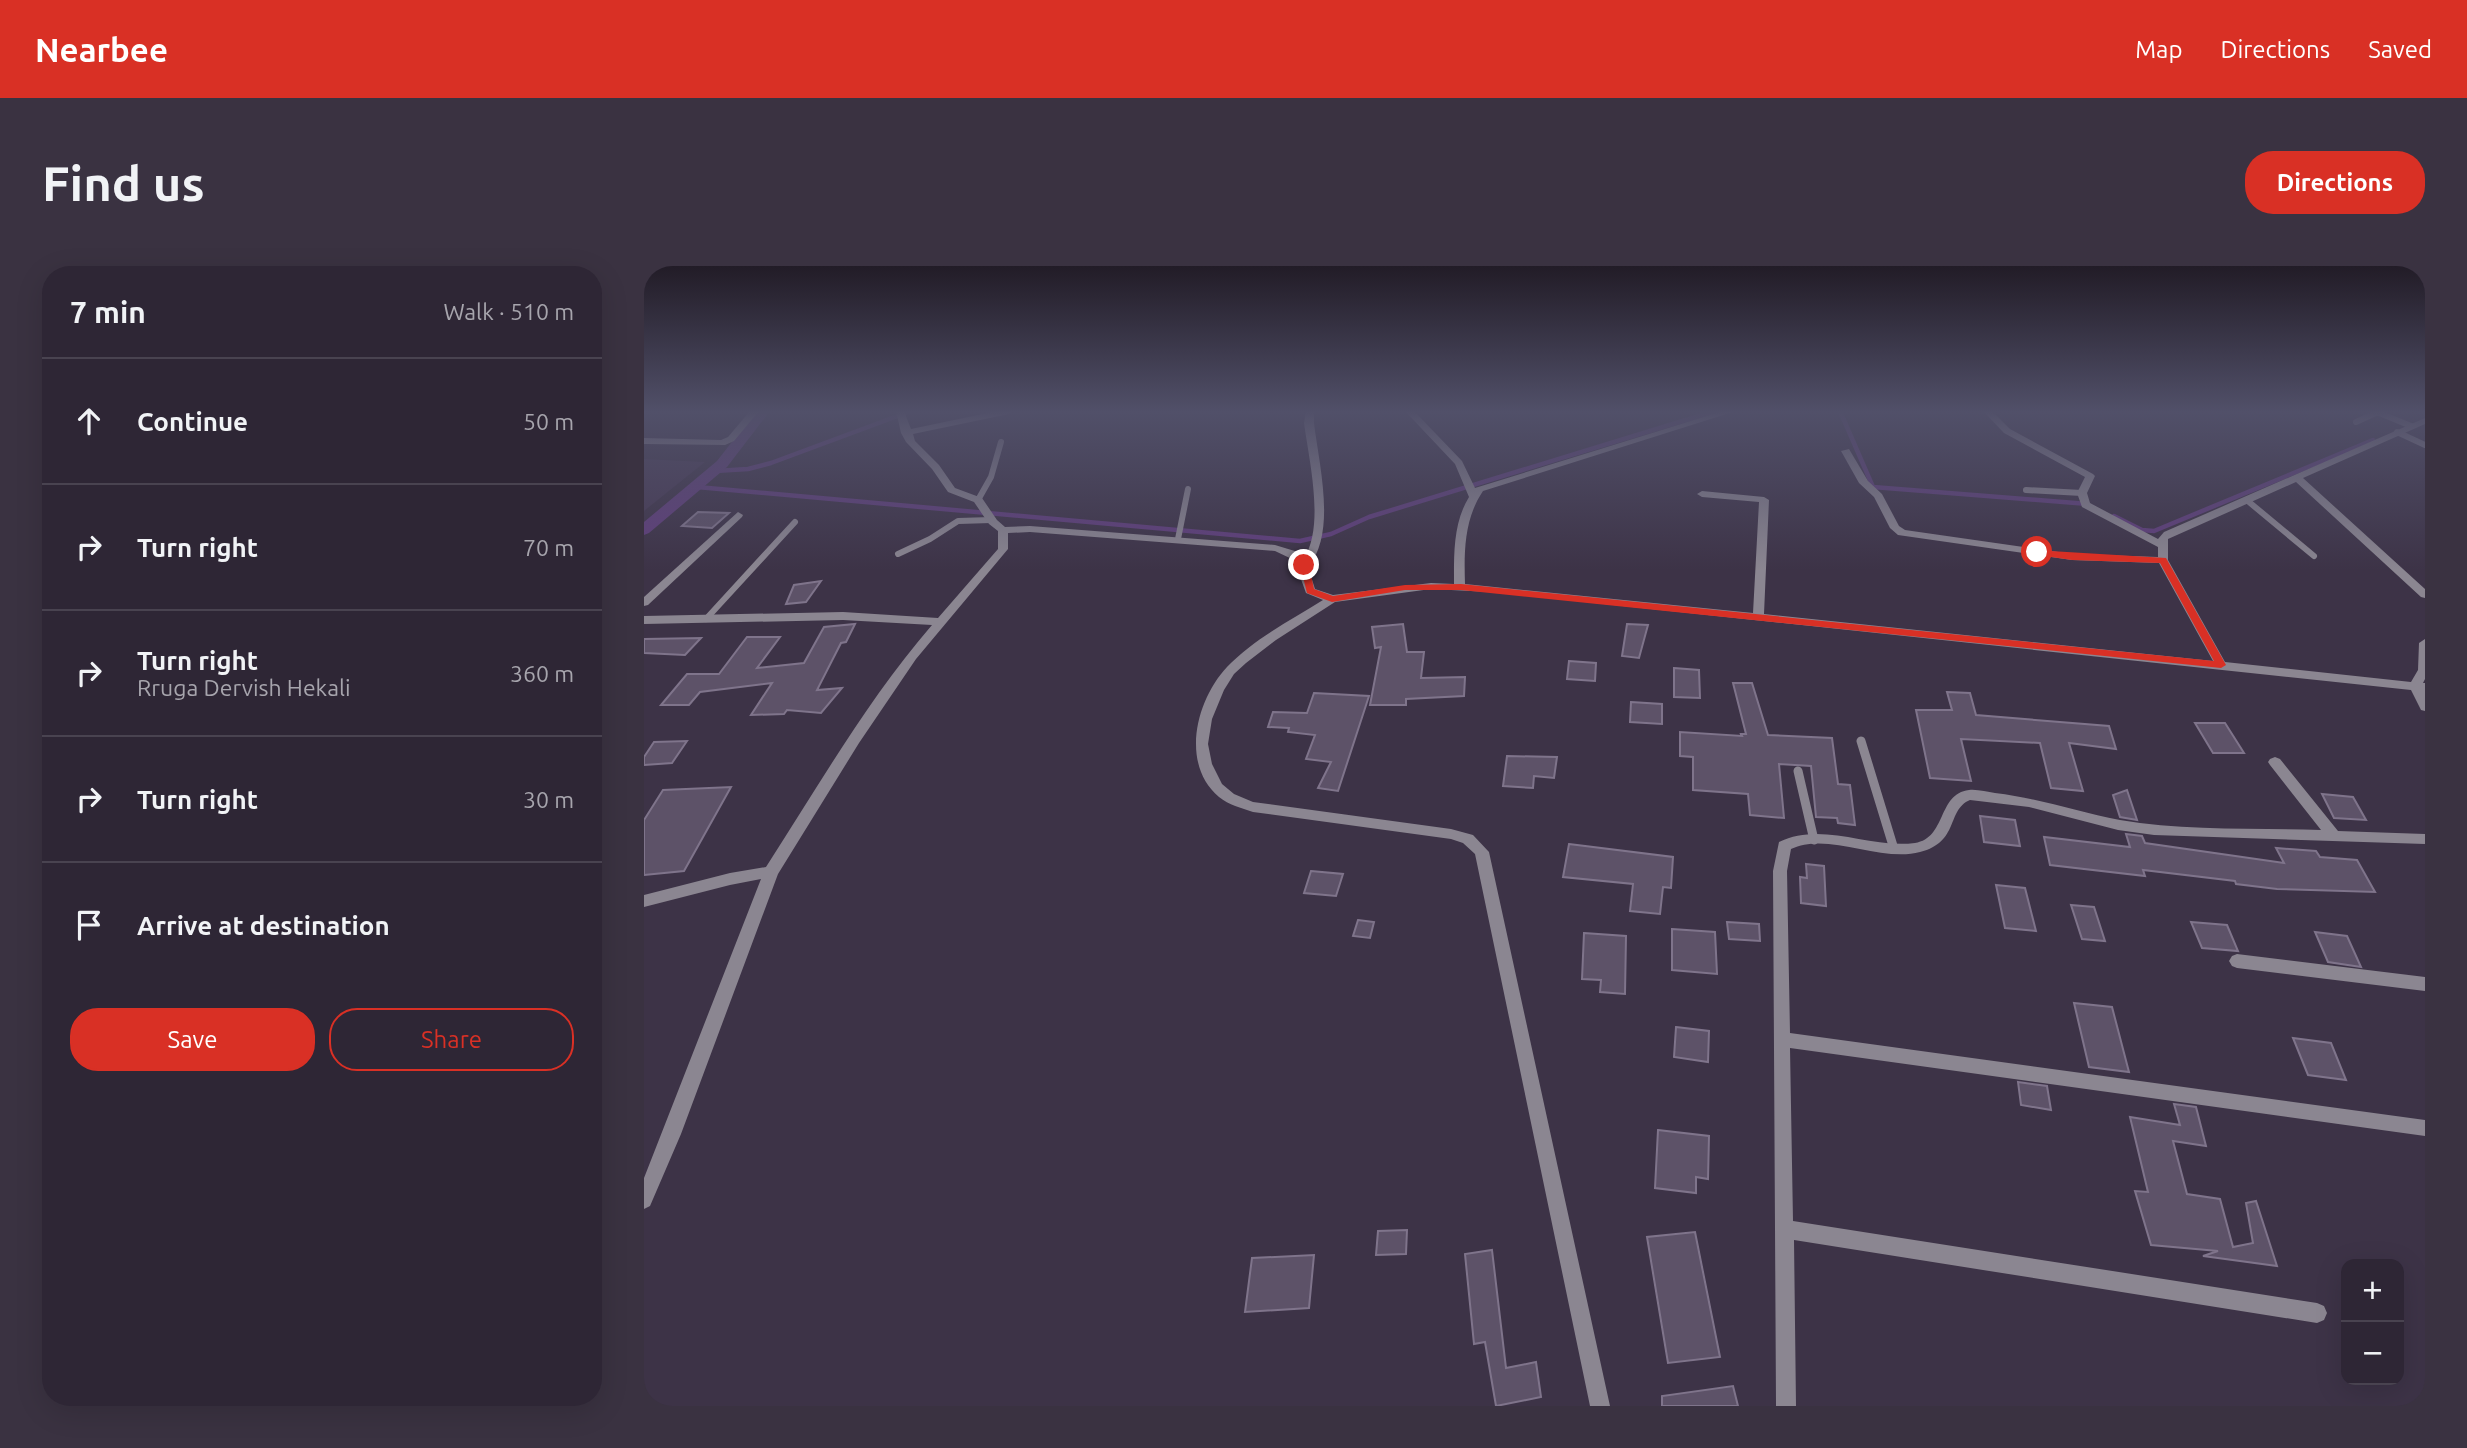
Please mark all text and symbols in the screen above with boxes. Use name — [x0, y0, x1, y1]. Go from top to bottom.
text: Nearbee — [35, 31, 168, 68]
text: Map — [2135, 36, 2182, 63]
text: Directions — [2220, 36, 2330, 63]
text: Saved — [2368, 36, 2432, 63]
button: Directions — [2245, 151, 2425, 214]
text: Find us — [42, 155, 205, 210]
text: 7 min — [70, 295, 146, 329]
text: Walk · 510 m — [443, 299, 574, 324]
icon: ahead — [70, 402, 108, 440]
text: Continue — [137, 407, 248, 436]
text: 50 m — [523, 409, 574, 434]
icon: right — [70, 528, 108, 566]
text: Turn right — [137, 533, 258, 562]
text: 70 m — [523, 535, 574, 560]
route start — [2021, 536, 2052, 567]
route end — [1288, 549, 1319, 580]
text: Turn right — [137, 646, 258, 675]
icon: right — [70, 654, 108, 692]
text: 360 m — [510, 661, 574, 686]
text: Rruga Dervish Hekali — [137, 675, 351, 700]
icon: right — [70, 780, 108, 818]
text: Turn right — [137, 785, 258, 814]
text: 30 m — [523, 787, 574, 812]
icon: arrive — [70, 906, 108, 944]
text: Arrive at destination — [137, 911, 390, 940]
button: Save — [70, 1008, 315, 1071]
button: Share — [329, 1008, 574, 1071]
map controls — [2341, 1259, 2404, 1385]
button: + — [2341, 1259, 2404, 1322]
button: − — [2341, 1322, 2404, 1385]

